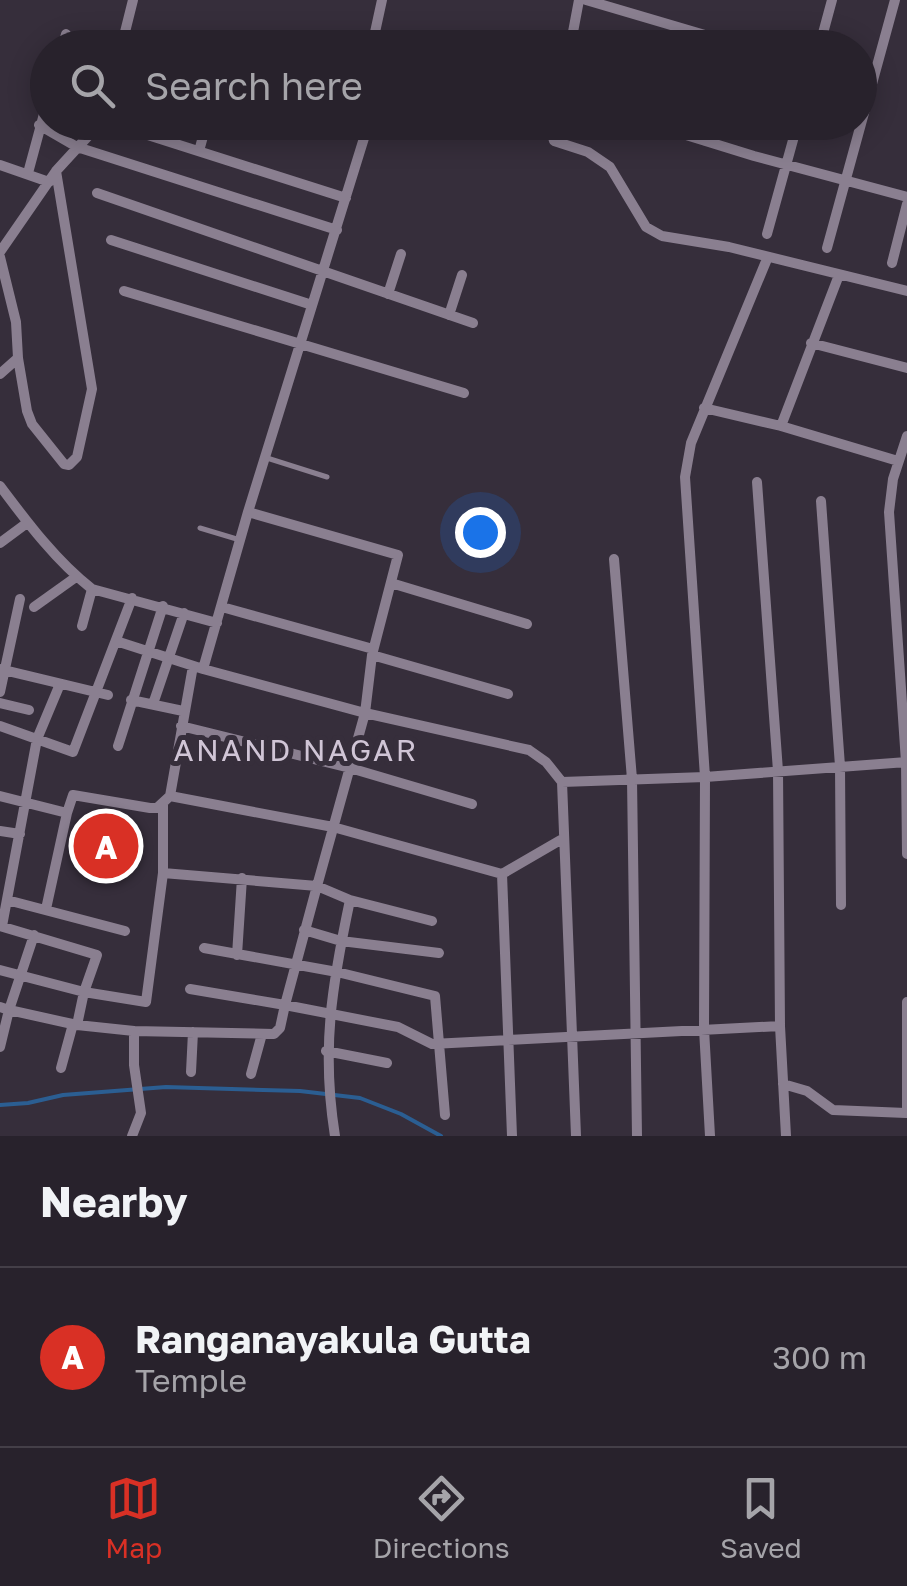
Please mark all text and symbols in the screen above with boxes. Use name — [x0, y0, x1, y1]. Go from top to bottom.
search box — [30, 30, 877, 140]
icon: search — [65, 58, 120, 113]
text: Search here — [145, 63, 363, 108]
your location — [455, 507, 506, 558]
district label: ANAND NAGAR — [173, 732, 419, 768]
pin: A — [74, 808, 138, 884]
text: Nearby — [40, 1176, 188, 1226]
text: Ranganayakula Gutta — [135, 1316, 531, 1361]
text: A — [61, 1338, 84, 1376]
text: 300 m — [772, 1338, 867, 1376]
text: Temple — [135, 1361, 247, 1399]
tab: Map — [105, 1471, 162, 1564]
tab: Directions — [373, 1471, 510, 1564]
tab: Saved — [720, 1471, 802, 1564]

